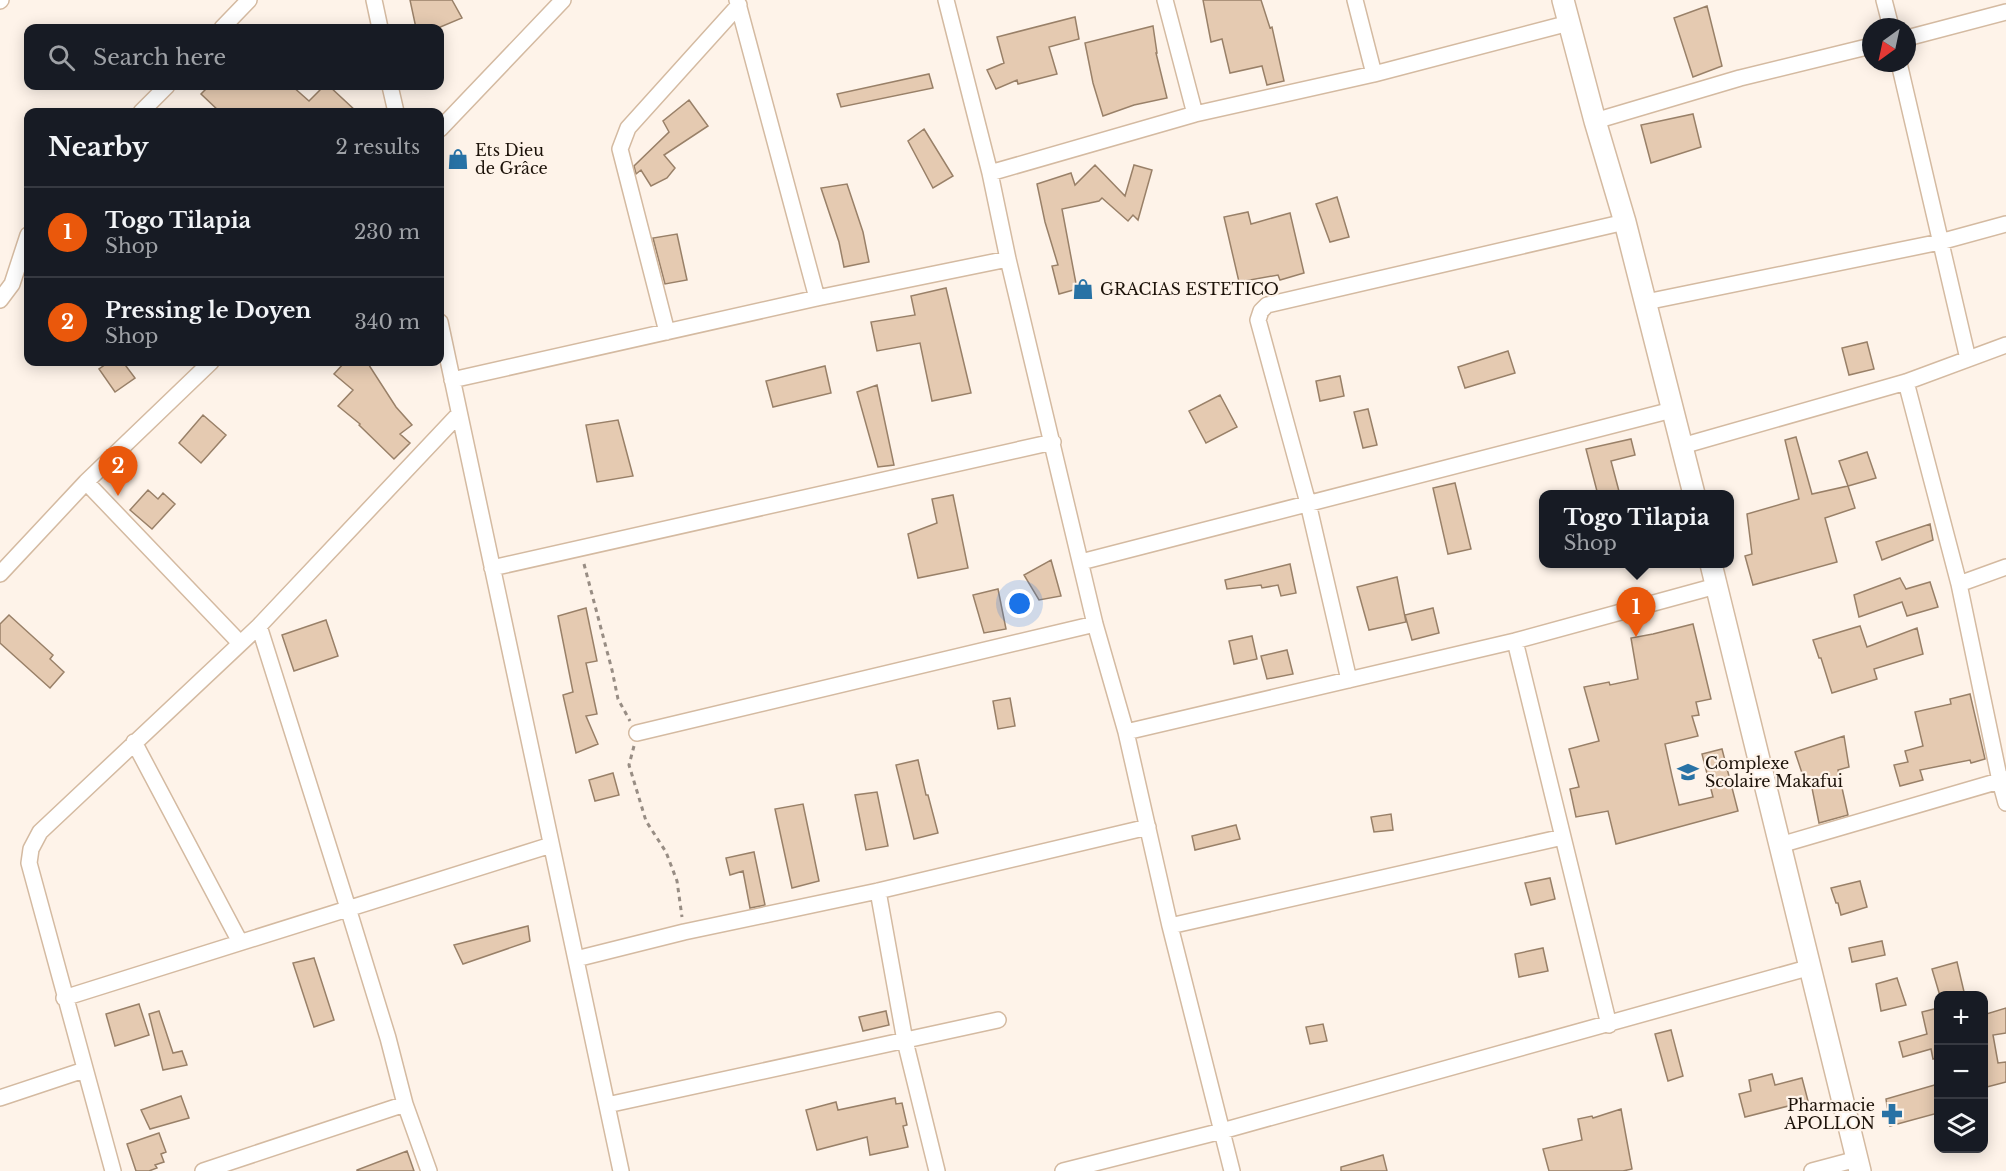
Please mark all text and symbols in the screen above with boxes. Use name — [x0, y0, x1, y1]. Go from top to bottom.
north arrow — [1862, 18, 1916, 72]
search box — [24, 24, 444, 90]
icon: search — [45, 41, 78, 74]
text: Search here — [93, 44, 226, 71]
text: Nearby — [48, 131, 149, 163]
text: 2 results — [336, 135, 420, 159]
place label: Ets Dieu de Grâce — [475, 140, 548, 178]
shop icon: Ets Dieu de Grâce — [446, 147, 470, 171]
text: Togo Tilapia — [105, 207, 251, 234]
text: 1 — [63, 220, 72, 244]
text: 230 m — [354, 220, 420, 244]
text: Shop — [105, 234, 158, 258]
shop icon: GRACIAS ESTETICO — [1071, 277, 1095, 301]
place label: GRACIAS ESTETICO — [1100, 279, 1279, 299]
text: Pressing le Doyen — [105, 297, 311, 324]
text: 2 — [61, 310, 74, 334]
text: 340 m — [355, 310, 420, 334]
text: Shop — [105, 324, 158, 348]
pin: 2 — [98, 446, 138, 496]
popup — [1539, 490, 1734, 568]
text: Togo Tilapia — [1563, 504, 1710, 531]
text: Shop — [1563, 531, 1617, 555]
pin: 1 — [1616, 588, 1656, 637]
your location — [1005, 589, 1034, 618]
place label: Complexe Scolaire Makafui — [1705, 753, 1843, 791]
school or university icon: Complexe Scolaire Makafui — [1676, 760, 1700, 784]
map controls — [1934, 991, 1988, 1153]
button: + — [1934, 991, 1988, 1045]
button: − — [1934, 1045, 1988, 1099]
place label: Pharmacie APOLLON — [1783, 1095, 1875, 1133]
button: layers — [1934, 1099, 1988, 1153]
pharmacy icon: Pharmacie APOLLON — [1880, 1102, 1904, 1126]

